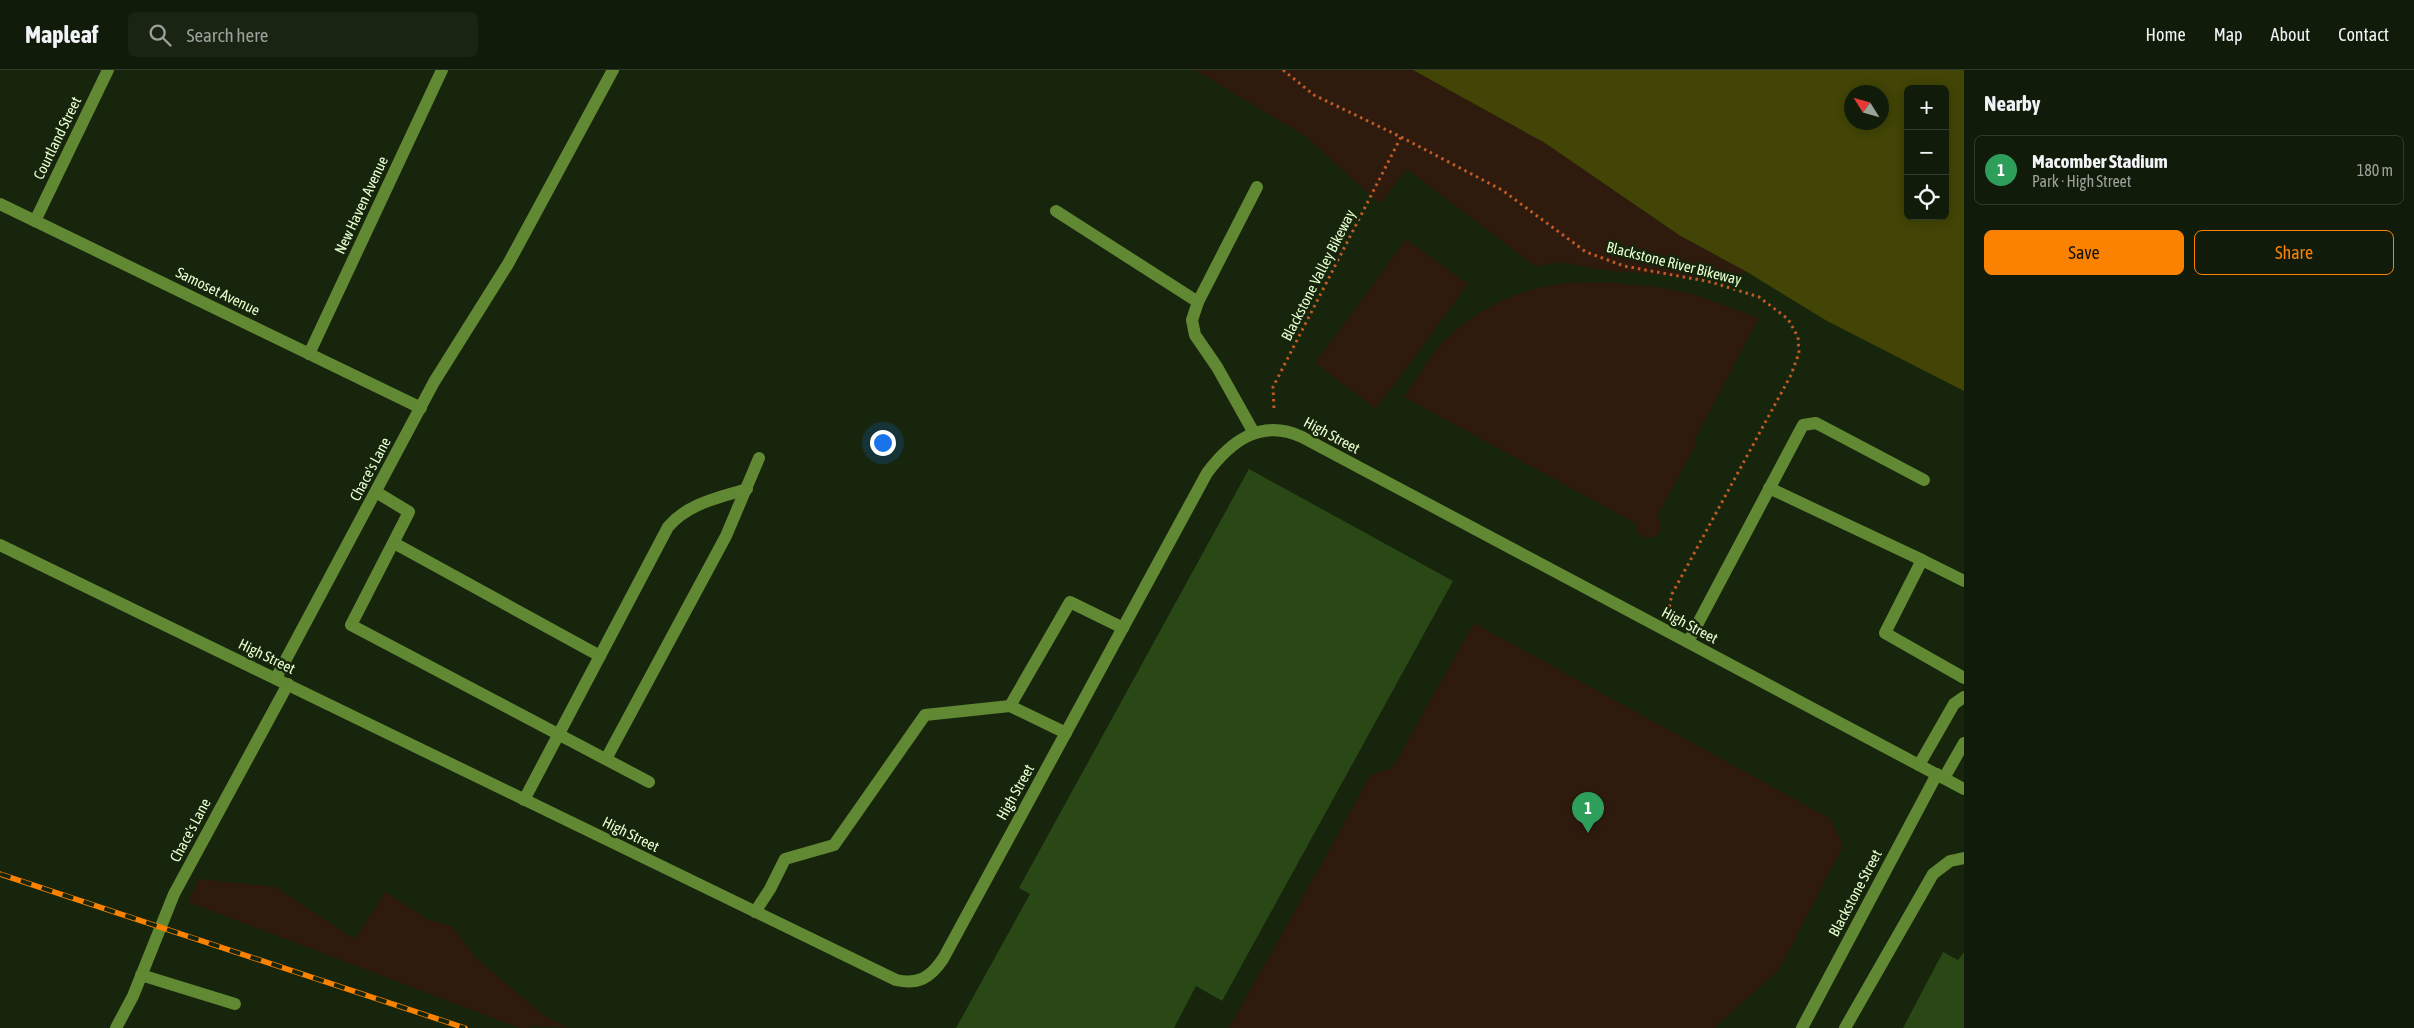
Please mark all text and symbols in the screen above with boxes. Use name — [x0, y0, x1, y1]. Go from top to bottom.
search box — [128, 12, 478, 57]
text: Mapleaf — [25, 21, 98, 48]
icon: search — [146, 21, 174, 49]
text: Search here — [186, 24, 268, 46]
text: Home — [2146, 24, 2186, 45]
text: Map — [2214, 24, 2243, 45]
text: About — [2271, 24, 2310, 45]
text: Contact — [2338, 24, 2389, 45]
north arrow — [1844, 85, 1889, 130]
map controls — [1904, 85, 1949, 220]
button: + — [1904, 85, 1949, 130]
text: Nearby — [1984, 91, 2040, 115]
street label: Courtland Street — [30, 94, 84, 182]
button: − — [1904, 130, 1949, 175]
text: Macomber Stadium — [2032, 150, 2168, 172]
street label: New Haven Avenue — [331, 153, 391, 257]
text: 1 — [1997, 161, 2005, 179]
text: 180 m — [2357, 161, 2393, 179]
text: Park · High Street — [2032, 172, 2131, 190]
button: locate — [1904, 175, 1949, 220]
street label: Blackstone Valley Bikeway — [1278, 207, 1358, 343]
button: Save — [1984, 230, 2184, 275]
button: Share — [2194, 230, 2394, 275]
street label: Blackstone River Bikeway — [1605, 238, 1743, 288]
street label: Samoset Avenue — [173, 263, 263, 319]
street label: High Street — [1301, 413, 1363, 457]
your location — [870, 430, 896, 456]
street label: Chace's Lane — [346, 434, 394, 504]
street label: High Street — [1659, 603, 1721, 647]
street label: High Street — [236, 635, 298, 677]
street label: High Street — [993, 761, 1037, 823]
pin: 1 — [1572, 792, 1604, 833]
street label: Chace's Lane — [166, 795, 214, 865]
street label: High Street — [600, 813, 662, 855]
street label: Blackstone Street — [1825, 847, 1885, 939]

